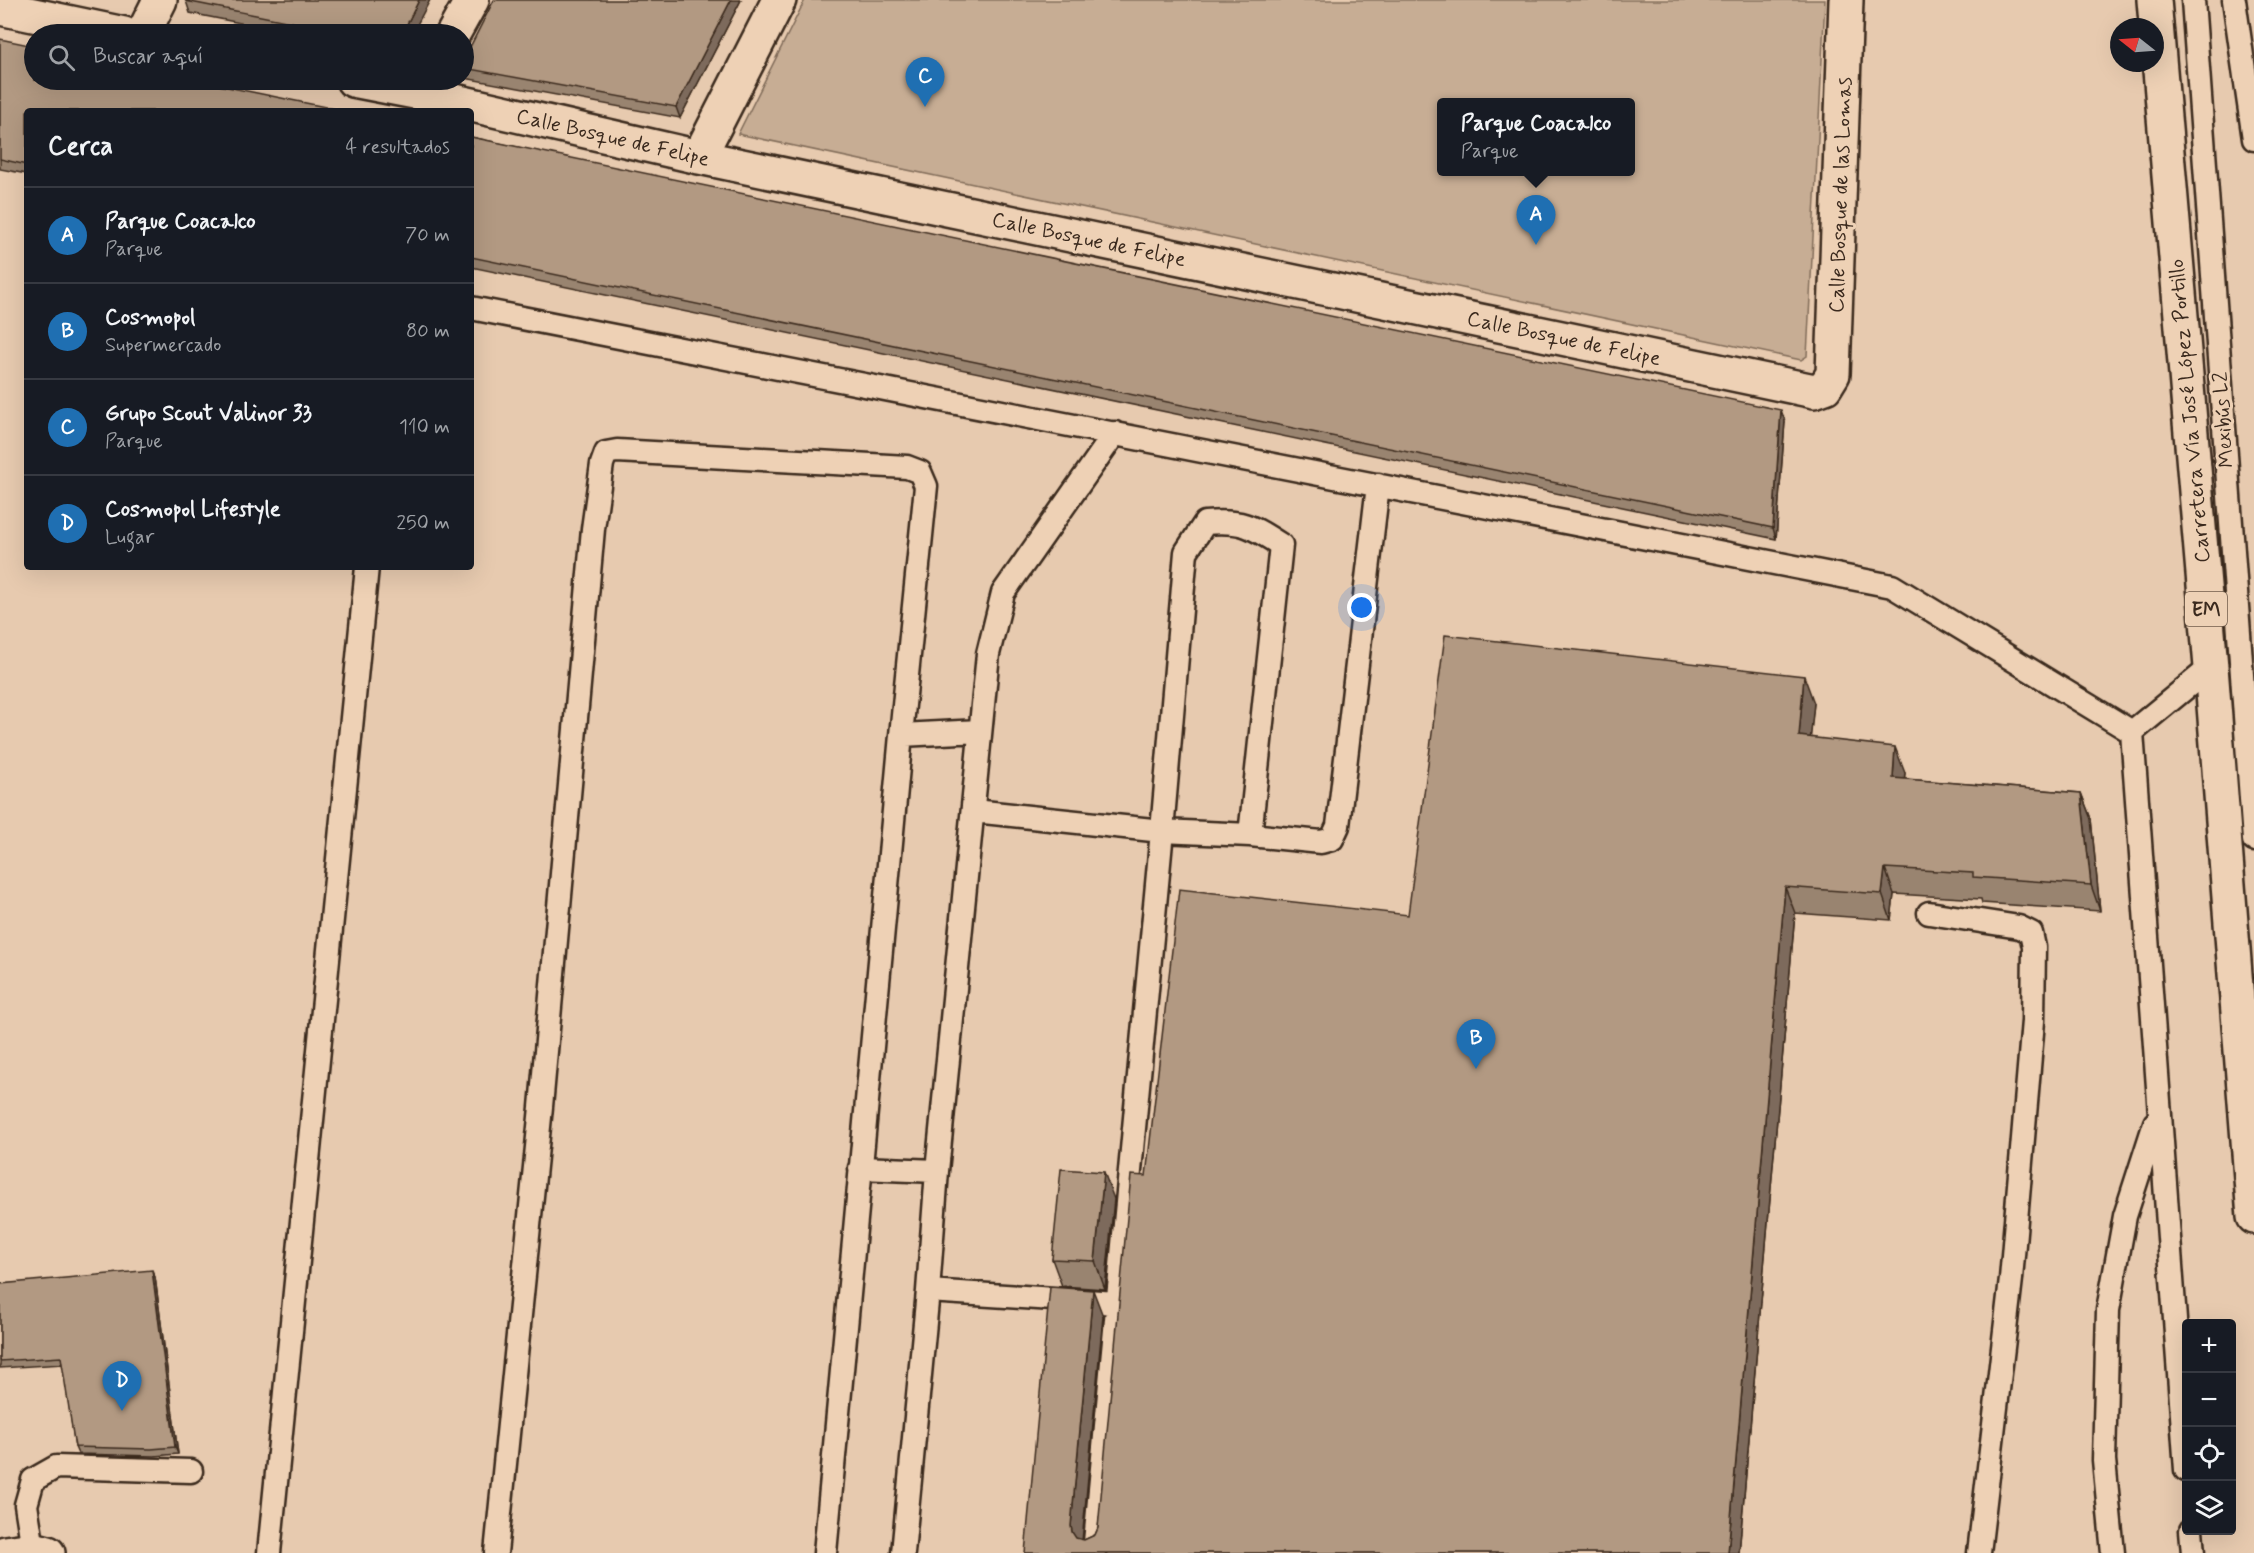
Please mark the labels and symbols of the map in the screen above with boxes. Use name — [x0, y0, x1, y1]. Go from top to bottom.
north arrow — [2110, 18, 2164, 72]
pin: C — [906, 57, 944, 107]
street label: Calle Bosque de las Lomas — [1823, 77, 1859, 314]
street label: Calle Bosque de Felipe — [514, 102, 712, 174]
pin: A — [1516, 196, 1556, 245]
street label: Calle Bosque de Felipe — [989, 206, 1188, 274]
street label: Carretera Vía José López Portillo — [2163, 258, 2217, 564]
street label: Calle Bosque de Felipe — [1464, 305, 1663, 373]
street label: Mexibús L2 — [2207, 371, 2241, 469]
road number: EM — [2185, 592, 2227, 626]
your location — [1347, 593, 1376, 622]
pin: B — [1456, 1020, 1496, 1069]
pin: D — [102, 1362, 142, 1411]

